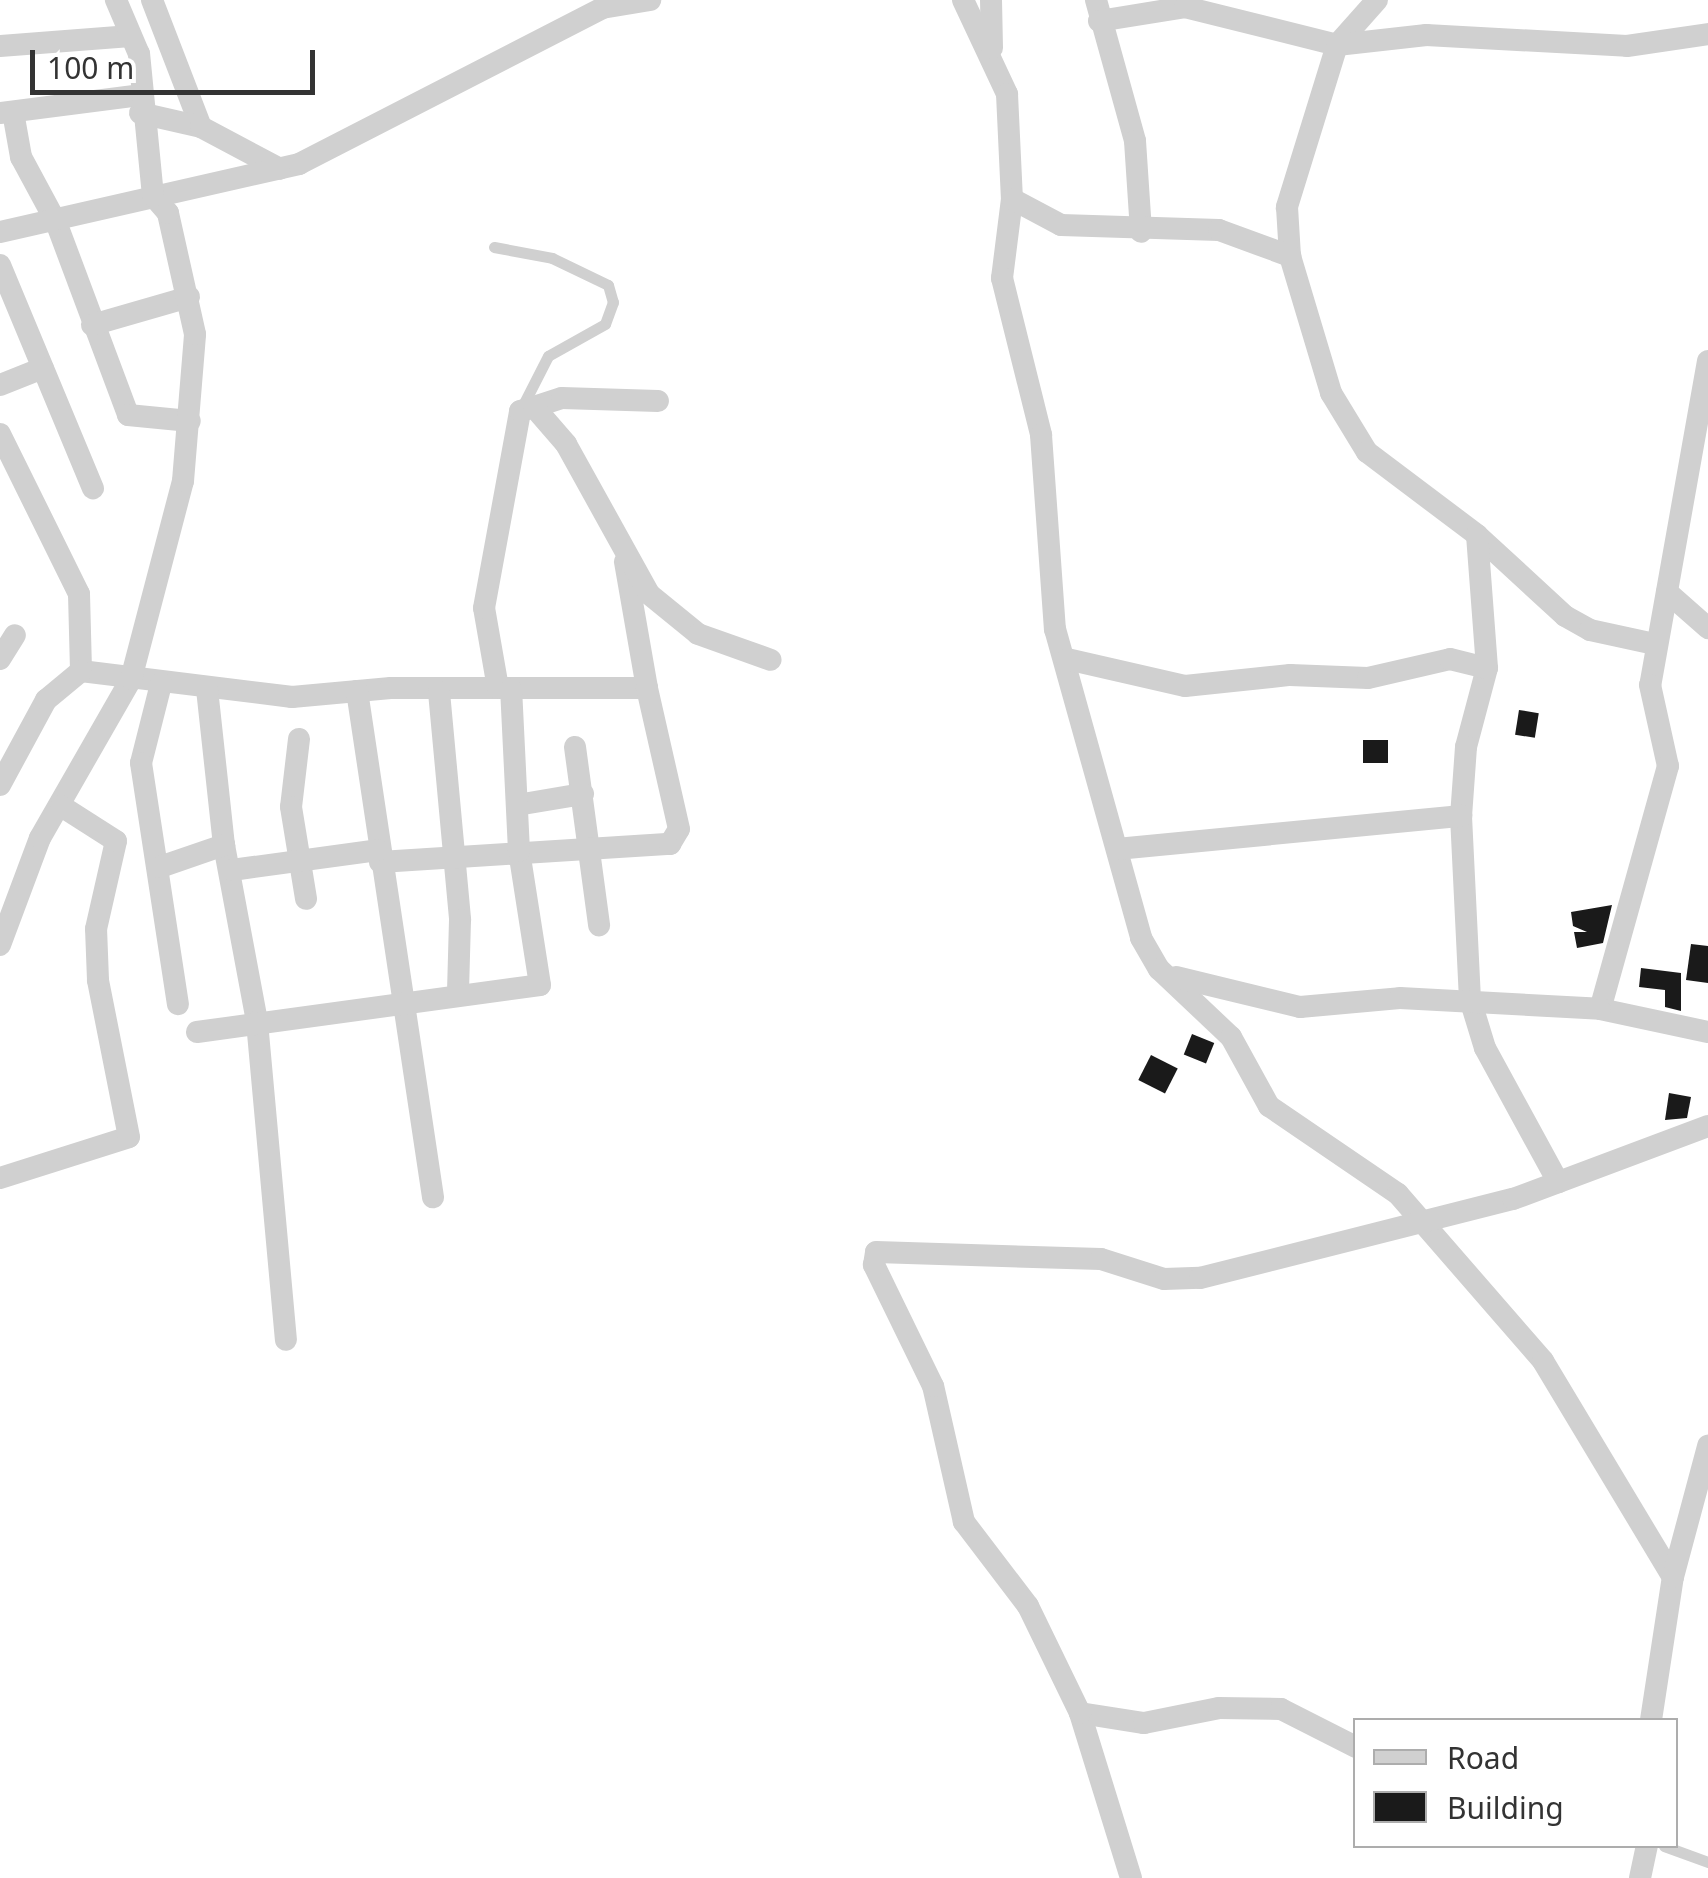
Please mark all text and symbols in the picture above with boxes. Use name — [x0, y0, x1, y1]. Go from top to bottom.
scale bar — [35, 30, 320, 92]
text: 100 m — [47, 47, 134, 88]
legend — [1353, 1718, 1678, 1848]
text: Road — [1447, 1737, 1519, 1778]
text: Building — [1447, 1787, 1564, 1828]

